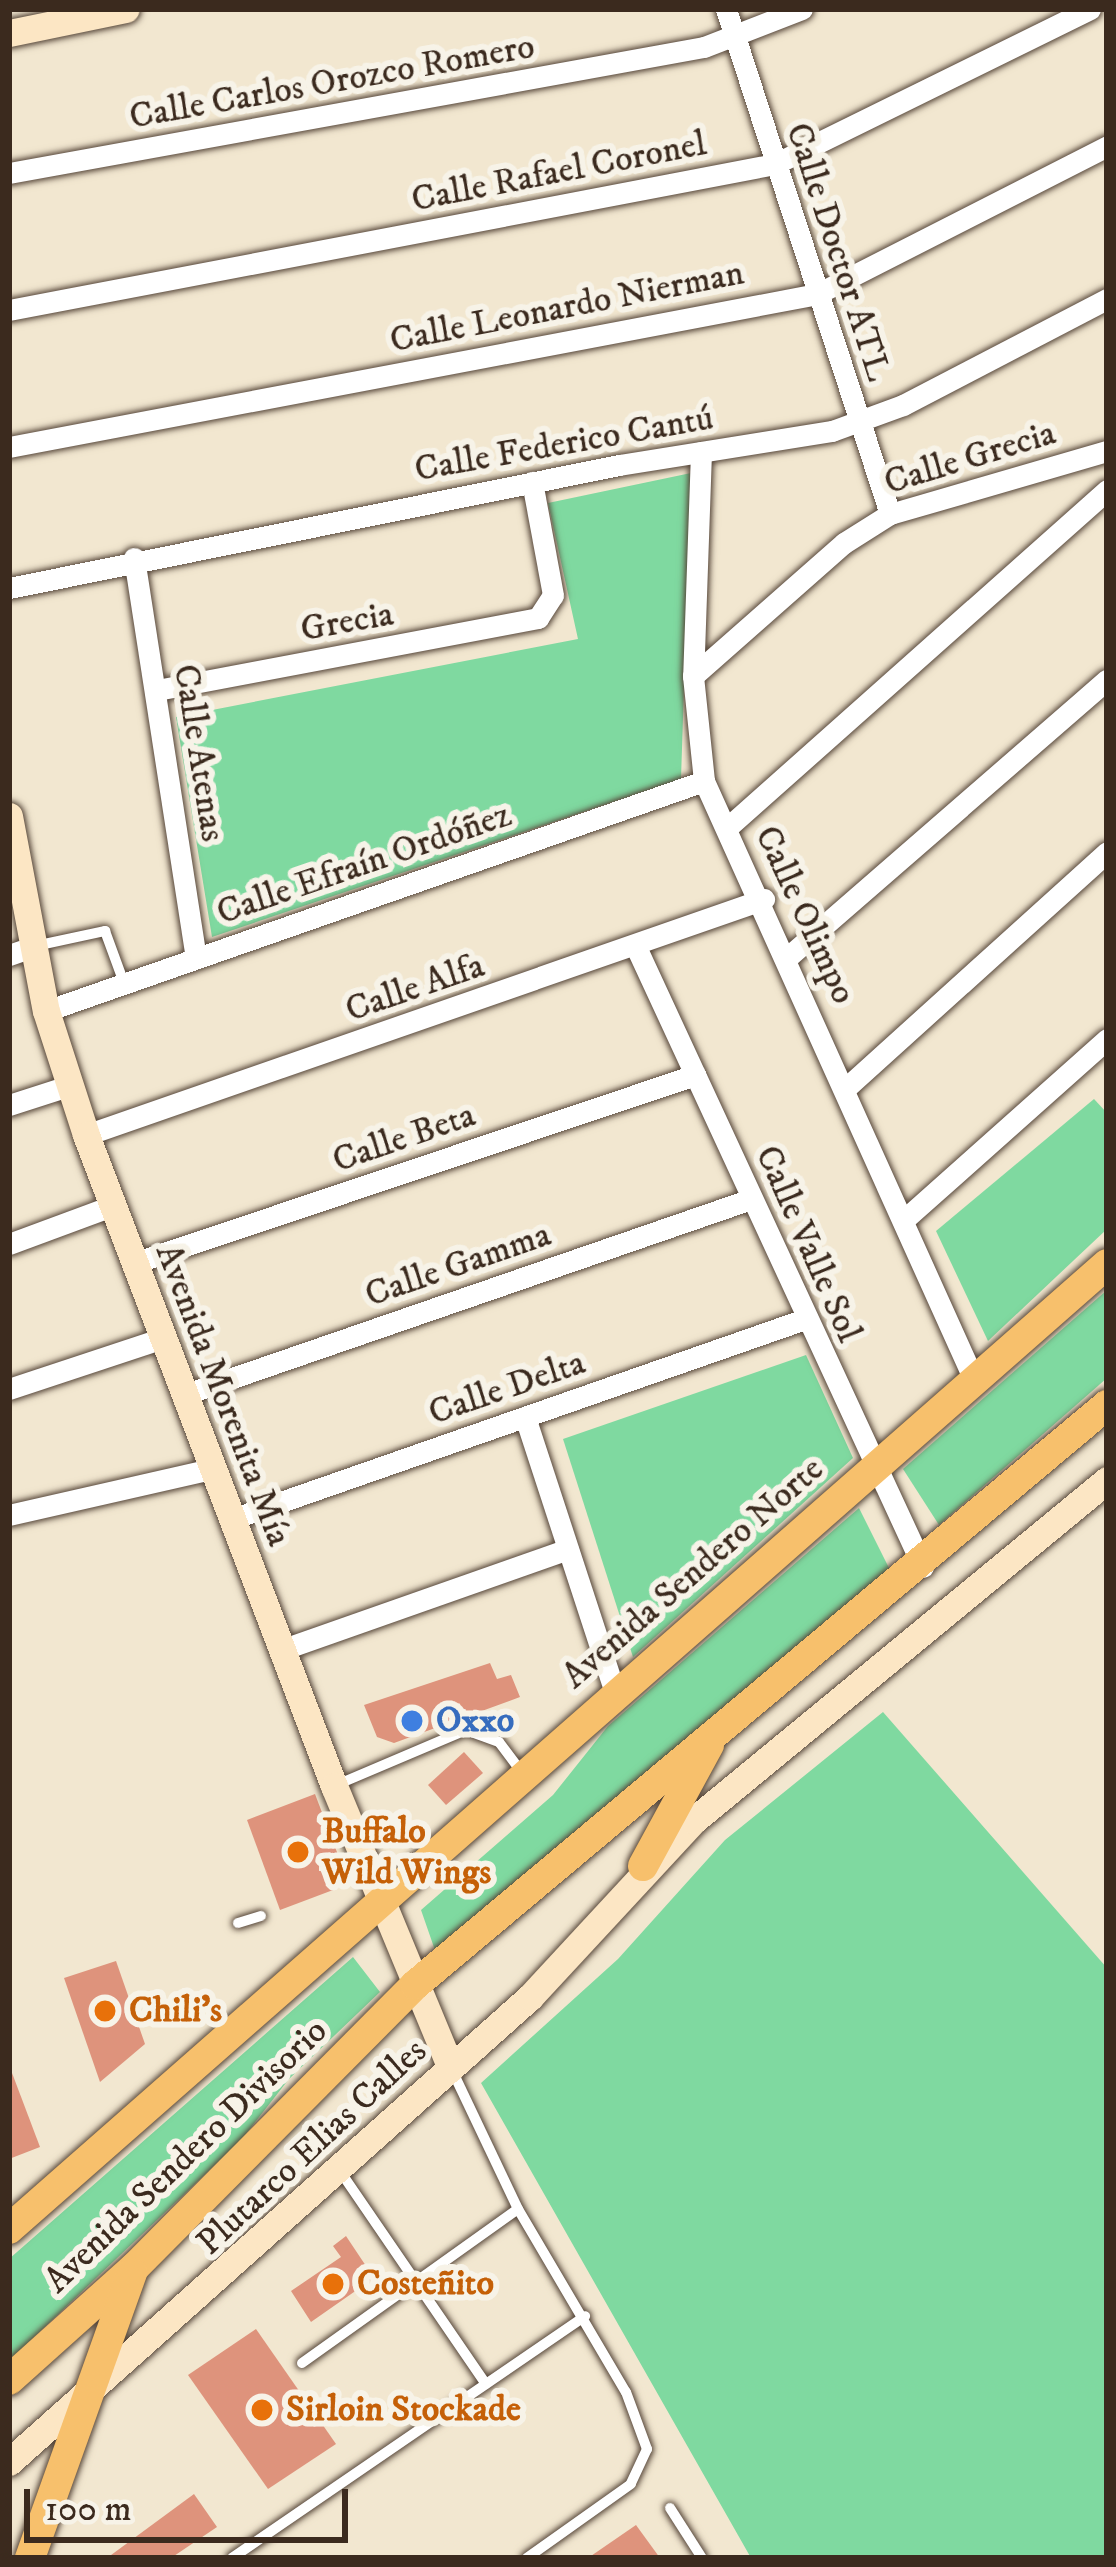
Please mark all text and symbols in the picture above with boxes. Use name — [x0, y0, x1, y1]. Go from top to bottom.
street label: Calle Carlos Orozco Romero — [126, 25, 538, 139]
street label: Calle Doctor ATL — [776, 118, 900, 386]
street label: Calle Rafael Coronel — [408, 122, 710, 222]
street label: Calle Leonardo Nierman — [386, 251, 748, 363]
street label: Calle Federico Cantú — [411, 396, 717, 492]
street label: Calle Grecia — [879, 411, 1061, 505]
street label: Grecia — [297, 593, 397, 651]
street label: Calle Atenas — [164, 661, 234, 845]
street label: Calle Efraín Ordóñez — [211, 793, 517, 935]
street label: Calle Olimpo — [745, 819, 865, 1011]
street label: Calle Alfa — [340, 944, 490, 1032]
street label: Calle Beta — [327, 1094, 481, 1182]
street label: Calle Valle Sol — [745, 1139, 871, 1349]
street label: Calle Gamma — [360, 1213, 556, 1317]
street label: Avenida Morenita Mía — [146, 1238, 300, 1552]
street label: Calle Delta — [423, 1341, 591, 1435]
street label: Avenida Sendero Norte — [554, 1448, 832, 1698]
place label: Oxxo — [436, 1699, 514, 1743]
marker: Oxxo — [399, 1708, 425, 1734]
place label: Buffalo Wild Wings — [322, 1809, 491, 1894]
marker: Buffalo Wild Wings — [285, 1839, 311, 1865]
place label: Chili's — [129, 1989, 222, 2033]
marker: Chili's — [92, 1998, 118, 2024]
street label: Avenida Sendero Divisorio — [35, 2010, 337, 2302]
street label: Plutarco Elias Calles — [188, 2030, 436, 2264]
place label: Costeñito — [357, 2262, 494, 2306]
marker: Costeñito — [320, 2271, 346, 2297]
place label: Sirloin Stockade — [286, 2388, 521, 2432]
marker: Sirloin Stockade — [249, 2397, 275, 2423]
scale bar — [30, 2465, 354, 2539]
text: 100 m — [45, 2487, 132, 2532]

